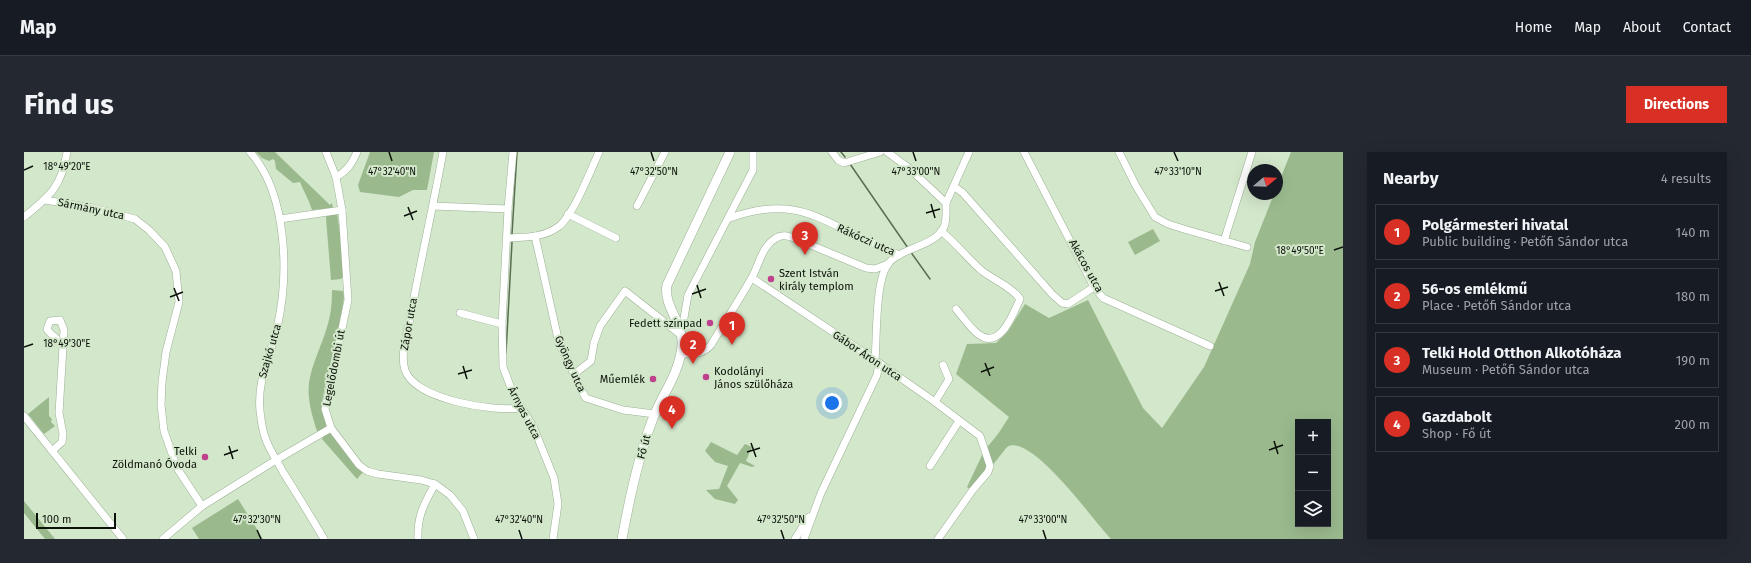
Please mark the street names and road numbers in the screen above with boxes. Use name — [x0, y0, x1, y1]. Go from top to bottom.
street label: Sármány utca — [57, 196, 125, 222]
street label: Rákóczi utca — [835, 221, 897, 259]
street label: Akácos utca — [1066, 237, 1106, 295]
street label: Zápor utca — [398, 297, 420, 351]
street label: Szajkó utca — [256, 322, 284, 380]
street label: Gábor Áron utca — [830, 327, 905, 384]
street label: Legelődombi út — [320, 329, 348, 407]
street label: Gyöngy utca — [552, 334, 588, 394]
street label: Árnyas utca — [505, 384, 544, 441]
street label: Fő út — [635, 433, 653, 461]

